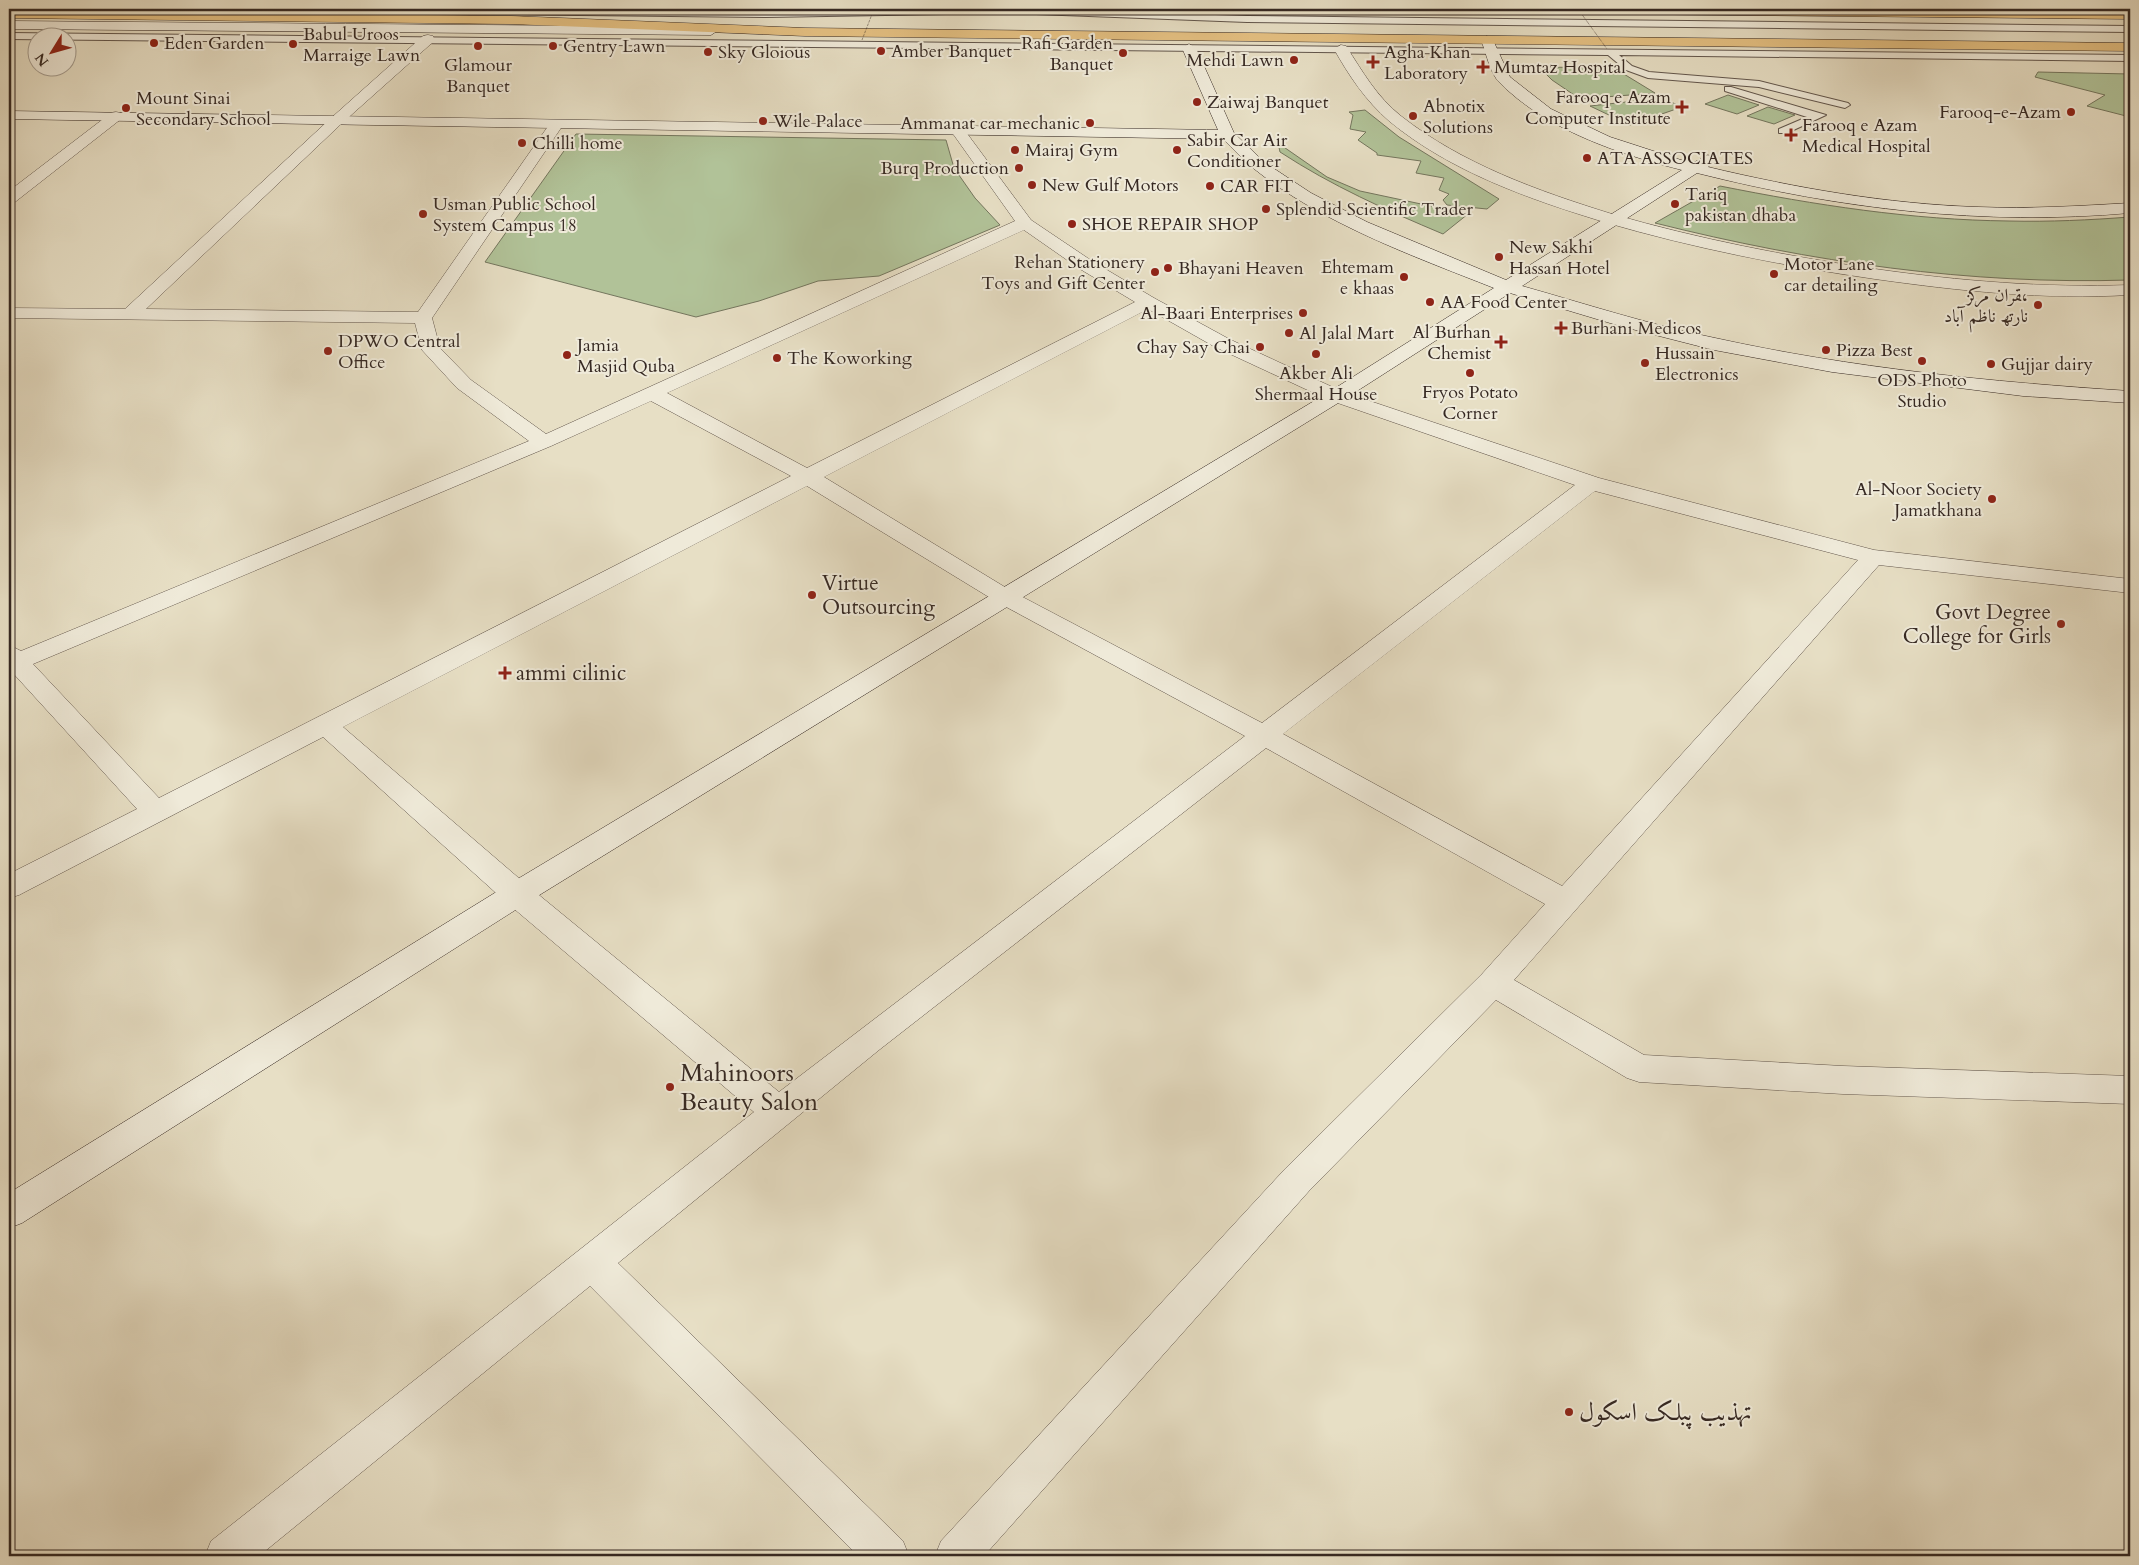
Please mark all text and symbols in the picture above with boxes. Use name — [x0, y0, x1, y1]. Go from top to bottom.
place label: Babul Uroos Marraige Lawn — [303, 22, 421, 68]
north arrow — [28, 28, 78, 78]
place label: Eden Garden — [164, 31, 265, 56]
place label: Rafi Garden Banquet — [1021, 31, 1114, 77]
place label: Gentry Lawn — [563, 34, 666, 59]
marker: Eden Garden — [148, 37, 160, 49]
marker: Babul Uroos Marraige Lawn — [287, 38, 299, 50]
place label: Amber Banquet — [891, 39, 1012, 64]
marker: Glamour Banquet — [472, 40, 484, 52]
marker: Gentry Lawn — [547, 40, 559, 52]
place label: Sky Gloious — [718, 40, 810, 65]
place label: Agha Khan Laboratory — [1384, 40, 1471, 86]
marker: Amber Banquet — [875, 45, 887, 57]
marker: Sky Gloious — [702, 46, 714, 58]
marker: Rafi Garden Banquet — [1117, 47, 1129, 59]
place label: Mehdi Lawn — [1186, 48, 1285, 73]
text: N — [31, 49, 53, 70]
place label: Glamour Banquet — [444, 53, 512, 99]
marker: Mehdi Lawn — [1288, 54, 1300, 66]
marker: Agha Khan Laboratory — [1366, 55, 1380, 69]
place label: Mumtaz Hospital — [1494, 55, 1626, 80]
marker: Mumtaz Hospital — [1476, 60, 1490, 74]
place label: Farooq e Azam Computer Institute — [1525, 85, 1672, 131]
place label: Mount Sinai Secondary School — [136, 86, 271, 132]
place label: Zaiwaj Banquet — [1207, 90, 1329, 115]
place label: Abnotix Solutions — [1423, 94, 1493, 140]
marker: Zaiwaj Banquet — [1191, 96, 1203, 108]
marker: Farooq e Azam Computer Institute — [1675, 100, 1689, 114]
place label: Farooq-e-Azam — [1939, 100, 2062, 125]
marker: Mount Sinai Secondary School — [120, 102, 132, 114]
marker: Farooq-e-Azam — [2065, 106, 2077, 118]
place label: Wile Palace — [772, 109, 863, 134]
marker: Abnotix Solutions — [1407, 110, 1419, 122]
place label: Ammanat car mechanic — [900, 111, 1080, 136]
place label: Farooq e Azam Medical Hospital — [1802, 113, 1931, 159]
marker: Wile Palace — [757, 115, 769, 127]
marker: Ammanat car mechanic — [1084, 117, 1096, 129]
place label: Sabir Car Air Conditioner — [1187, 128, 1288, 174]
marker: Farooq e Azam Medical Hospital — [1784, 128, 1798, 142]
place label: Chilli home — [532, 131, 623, 156]
marker: Chilli home — [516, 137, 528, 149]
place label: Mairaj Gym — [1025, 138, 1119, 163]
marker: Mairaj Gym — [1009, 144, 1021, 156]
marker: Sabir Car Air Conditioner — [1171, 144, 1183, 156]
place label: ATA ASSOCIATES — [1597, 146, 1753, 171]
marker: ATA ASSOCIATES — [1581, 152, 1593, 164]
place label: Burq Production — [881, 156, 1010, 181]
marker: Burq Production — [1013, 162, 1025, 174]
place label: New Gulf Motors — [1042, 173, 1179, 198]
place label: CAR FIT — [1220, 174, 1293, 199]
marker: New Gulf Motors — [1026, 179, 1038, 191]
marker: CAR FIT — [1204, 180, 1216, 192]
place label: Tariq pakistan dhaba — [1685, 182, 1797, 228]
place label: Usman Public School System Campus 18 — [433, 192, 596, 238]
place label: Splendid Scientific Trader — [1276, 197, 1474, 222]
marker: Tariq pakistan dhaba — [1669, 198, 1681, 210]
marker: Splendid Scientific Trader — [1260, 203, 1272, 215]
marker: Usman Public School System Campus 18 — [417, 208, 429, 220]
place label: SHOE REPAIR SHOP — [1082, 212, 1259, 237]
marker: SHOE REPAIR SHOP — [1066, 218, 1078, 230]
place label: New Sakhi Hassan Hotel — [1509, 235, 1610, 281]
place label: Rehan Stationery Toys and Gift Center — [981, 250, 1145, 296]
marker: New Sakhi Hassan Hotel — [1493, 251, 1505, 263]
place label: Motor Lane car detailing — [1784, 252, 1879, 298]
place label: Ehtemam e khaas — [1321, 255, 1395, 301]
place label: Bhayani Heaven — [1178, 256, 1305, 281]
marker: Bhayani Heaven — [1162, 262, 1174, 274]
marker: Rehan Stationery Toys and Gift Center — [1149, 266, 1161, 278]
marker: Motor Lane car detailing — [1768, 268, 1780, 280]
marker: Ehtemam e khaas — [1398, 271, 1410, 283]
place label: ‍قران مرکز، نارتھ ناظم آباد — [1944, 283, 2028, 333]
place label: AA Food Center — [1440, 290, 1568, 315]
marker: AA Food Center — [1424, 296, 1436, 308]
marker: ‍قران مرکز، نارتھ ناظم آباد — [2032, 299, 2044, 311]
place label: Al-Baari Enterprises — [1140, 301, 1293, 326]
marker: Al-Baari Enterprises — [1297, 307, 1309, 319]
place label: Burhani Medicos — [1571, 316, 1701, 341]
place label: Al Burhan Chemist — [1412, 320, 1492, 366]
place label: Al Jalal Mart — [1299, 321, 1394, 346]
marker: Burhani Medicos — [1555, 322, 1567, 334]
marker: Al Jalal Mart — [1283, 327, 1295, 339]
place label: DPWO Central Office — [338, 329, 461, 375]
place label: Jamia Masjid Quba — [574, 333, 675, 379]
place label: Chay Say Chai — [1137, 335, 1250, 360]
marker: Al Burhan Chemist — [1495, 336, 1507, 348]
place label: Pizza Best — [1836, 338, 1913, 363]
marker: Chay Say Chai — [1254, 341, 1266, 353]
place label: Hussain Electronics — [1655, 341, 1739, 387]
marker: Pizza Best — [1820, 344, 1832, 356]
marker: DPWO Central Office — [322, 345, 334, 357]
place label: The Koworking — [787, 346, 913, 371]
marker: Akber Ali Shermaal House — [1310, 348, 1322, 360]
marker: Jamia Masjid Quba — [561, 349, 573, 361]
marker: The Koworking — [771, 352, 783, 364]
place label: Gujjar dairy — [2001, 352, 2093, 377]
marker: ODS Photo Studio — [1916, 355, 1928, 367]
marker: Hussain Electronics — [1639, 357, 1651, 369]
marker: Gujjar dairy — [1985, 358, 1997, 370]
place label: Akber Ali Shermaal House — [1255, 361, 1377, 407]
marker: Fryos Potato Corner — [1464, 367, 1476, 379]
place label: ODS Photo Studio — [1877, 368, 1967, 414]
place label: Fryos Potato Corner — [1422, 380, 1518, 426]
place label: Al-Noor Society Jamatkhana — [1855, 477, 1982, 523]
marker: Al-Noor Society Jamatkhana — [1986, 493, 1998, 505]
place label: Virtue Outsourcing — [822, 569, 935, 622]
marker: Virtue Outsourcing — [806, 589, 818, 601]
place label: Govt Degree College for Girls — [1903, 598, 2051, 651]
marker: Govt Degree College for Girls — [2055, 618, 2067, 630]
place label: ammi cilinic — [516, 659, 626, 688]
marker: ammi cilinic — [498, 666, 512, 680]
place label: Mahinoors Beauty Salon — [680, 1056, 818, 1119]
marker: Mahinoors Beauty Salon — [664, 1081, 676, 1093]
place label: تہذیب پبلک اسکول — [1579, 1395, 1752, 1430]
marker: تہذیب پبلک اسکول — [1563, 1406, 1575, 1418]

